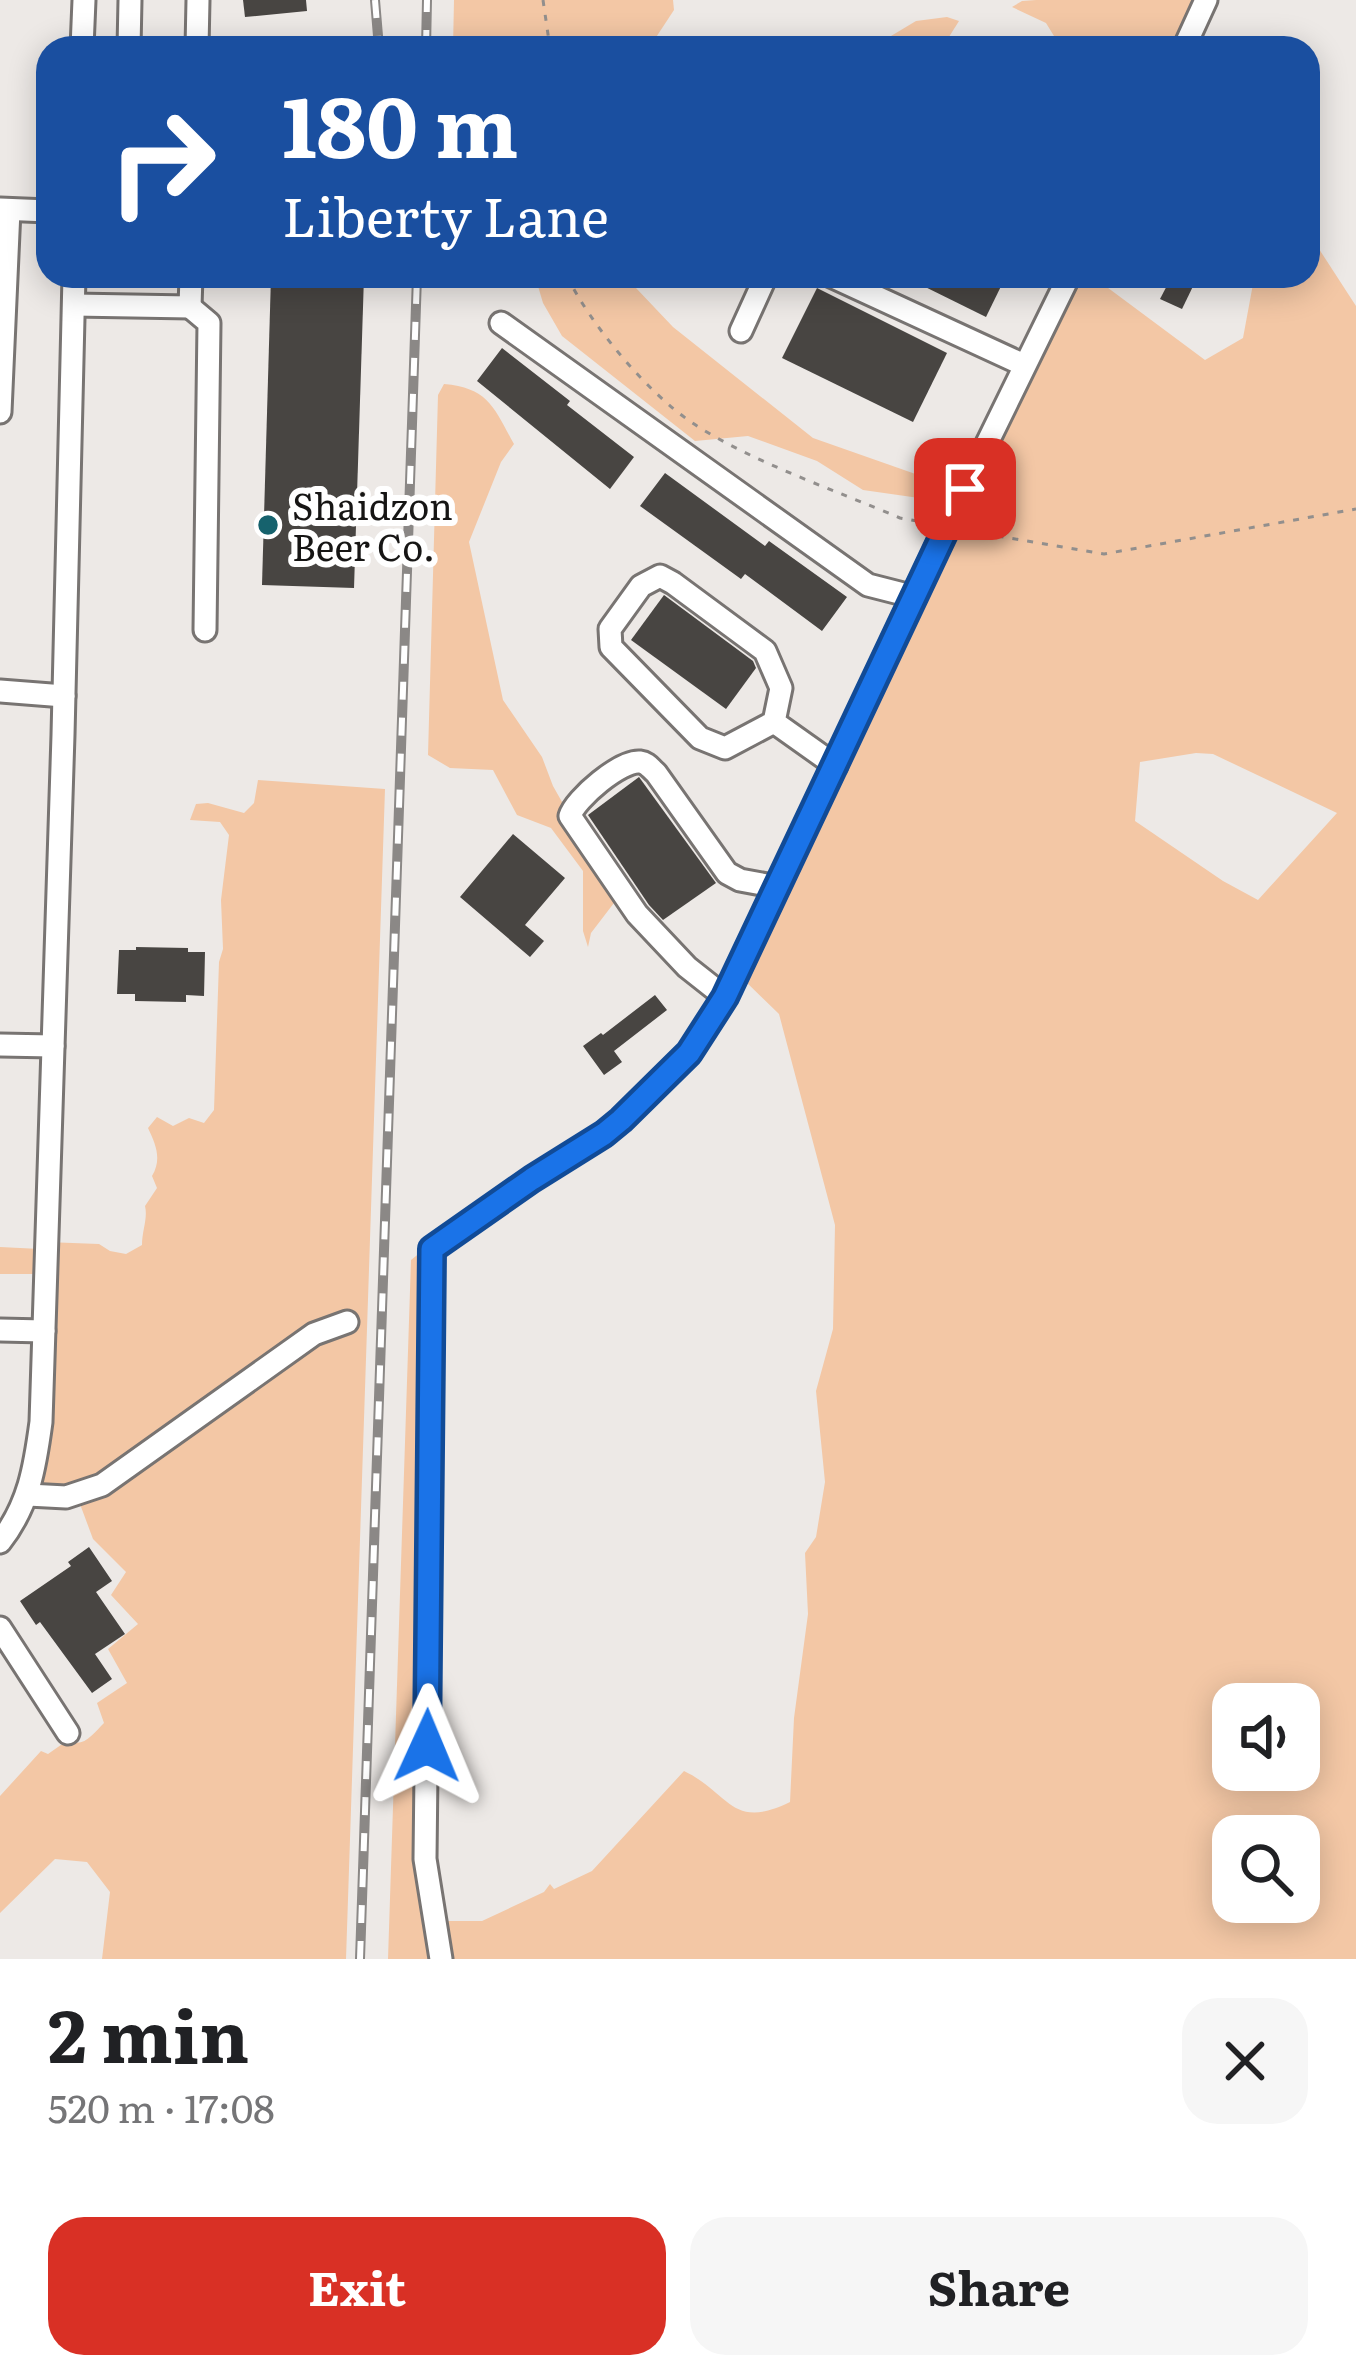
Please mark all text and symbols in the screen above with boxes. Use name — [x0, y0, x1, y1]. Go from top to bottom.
text: 180 m — [282, 59, 519, 184]
icon: right — [84, 84, 240, 240]
text: Liberty Lane — [282, 173, 609, 254]
pin — [914, 438, 1016, 540]
icon: arrive — [932, 456, 998, 522]
place label: Shaidzon Beer Co. — [292, 478, 453, 572]
marker: Shaidzon Beer Co. — [255, 512, 281, 538]
position arrow — [364, 1683, 490, 1809]
map controls — [1212, 1683, 1320, 1923]
button: sound — [1212, 1683, 1320, 1791]
button: search — [1212, 1815, 1320, 1923]
text: 2 min — [48, 1978, 249, 2085]
button: close — [1182, 1998, 1308, 2124]
text: 520 m · 17:08 — [48, 2077, 275, 2135]
button: Exit — [48, 2217, 666, 2355]
button: Share — [690, 2217, 1308, 2355]

